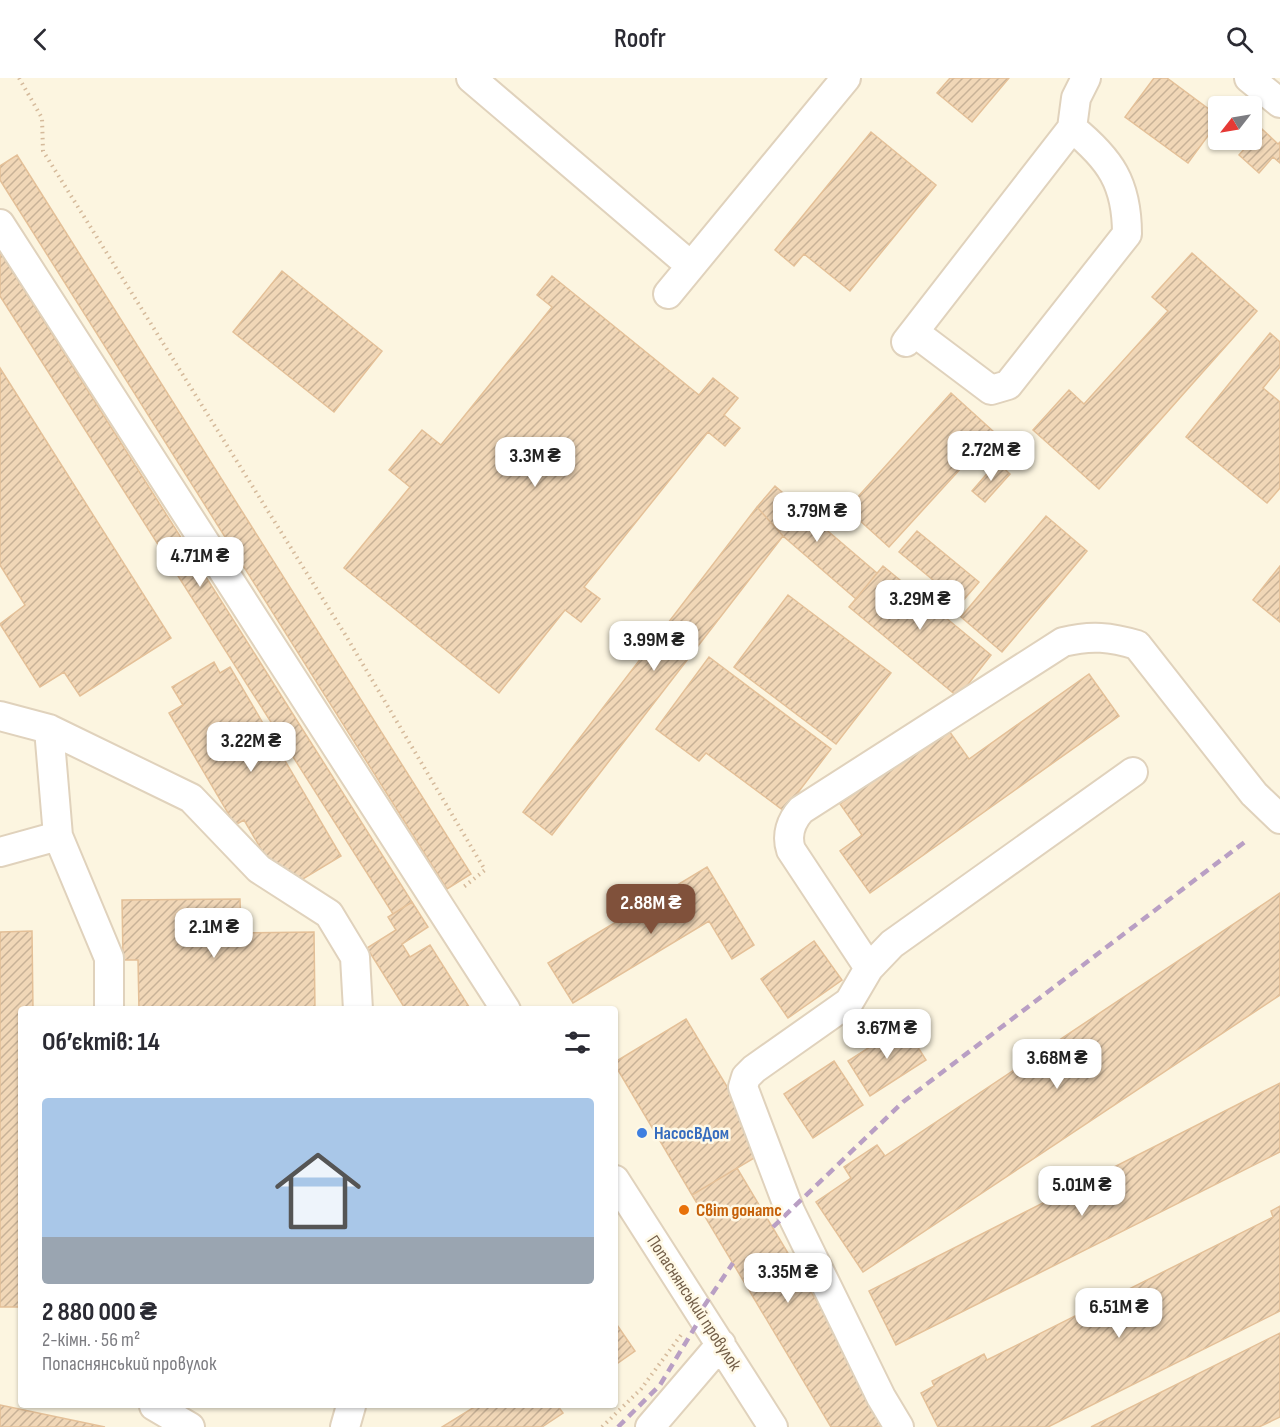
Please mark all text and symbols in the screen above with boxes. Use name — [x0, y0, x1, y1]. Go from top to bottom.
icon: back — [24, 23, 57, 56]
text: Roofr — [614, 23, 666, 55]
icon: search — [1223, 23, 1256, 56]
north arrow — [1208, 96, 1262, 150]
map controls — [1208, 96, 1262, 150]
pin: 2.72M ₴ — [936, 431, 1046, 482]
pin: 3.3M ₴ — [486, 437, 584, 488]
text: 2.72M ₴ — [961, 438, 1021, 462]
text: 3.3M ₴ — [509, 444, 561, 468]
pin: 3.79M ₴ — [762, 492, 872, 543]
text: 3.79M ₴ — [787, 499, 847, 523]
pin: 4.71M ₴ — [145, 537, 255, 588]
text: 4.71M ₴ — [171, 544, 229, 568]
pin: 3.29M ₴ — [865, 580, 975, 631]
text: 3.29M ₴ — [889, 587, 951, 611]
pin: 3.99M ₴ — [599, 621, 709, 672]
text: 3.99M ₴ — [623, 628, 685, 652]
pin: 3.22M ₴ — [196, 722, 306, 773]
text: 3.22M ₴ — [221, 729, 281, 753]
pin: 2.88M ₴ — [596, 884, 706, 935]
text: 2.88M ₴ — [620, 891, 682, 915]
pin: 2.1M ₴ — [165, 908, 263, 959]
text: 2.1M ₴ — [189, 915, 239, 939]
pin: 3.67M ₴ — [832, 1009, 942, 1060]
text: 3.67M ₴ — [857, 1016, 917, 1040]
icon: filters — [561, 1026, 594, 1059]
text: Об’єктів: 14 — [42, 1027, 160, 1058]
pin: 3.68M ₴ — [1002, 1039, 1112, 1090]
text: 3.68M ₴ — [1026, 1046, 1088, 1070]
place label: НасосВДом — [654, 1123, 729, 1144]
marker: НасосВДом — [635, 1126, 649, 1140]
icon: home — [264, 1137, 372, 1245]
pin: 5.01M ₴ — [1027, 1166, 1137, 1217]
text: 5.01M ₴ — [1052, 1173, 1112, 1197]
place label: Світ донатс — [696, 1200, 782, 1221]
marker: Світ донатс — [677, 1203, 691, 1217]
street label: Попаснянський провулок — [642, 1231, 746, 1375]
pin: 3.35M ₴ — [733, 1253, 843, 1304]
text: 3.35M ₴ — [758, 1260, 818, 1284]
pin: 6.51M ₴ — [1064, 1288, 1174, 1339]
text: 6.51M ₴ — [1089, 1295, 1149, 1319]
text: 2 880 000 ₴ — [42, 1297, 157, 1328]
text: 2-кімн. · 56 m² — [42, 1328, 140, 1352]
text: Попаснянський провулок — [42, 1352, 216, 1376]

